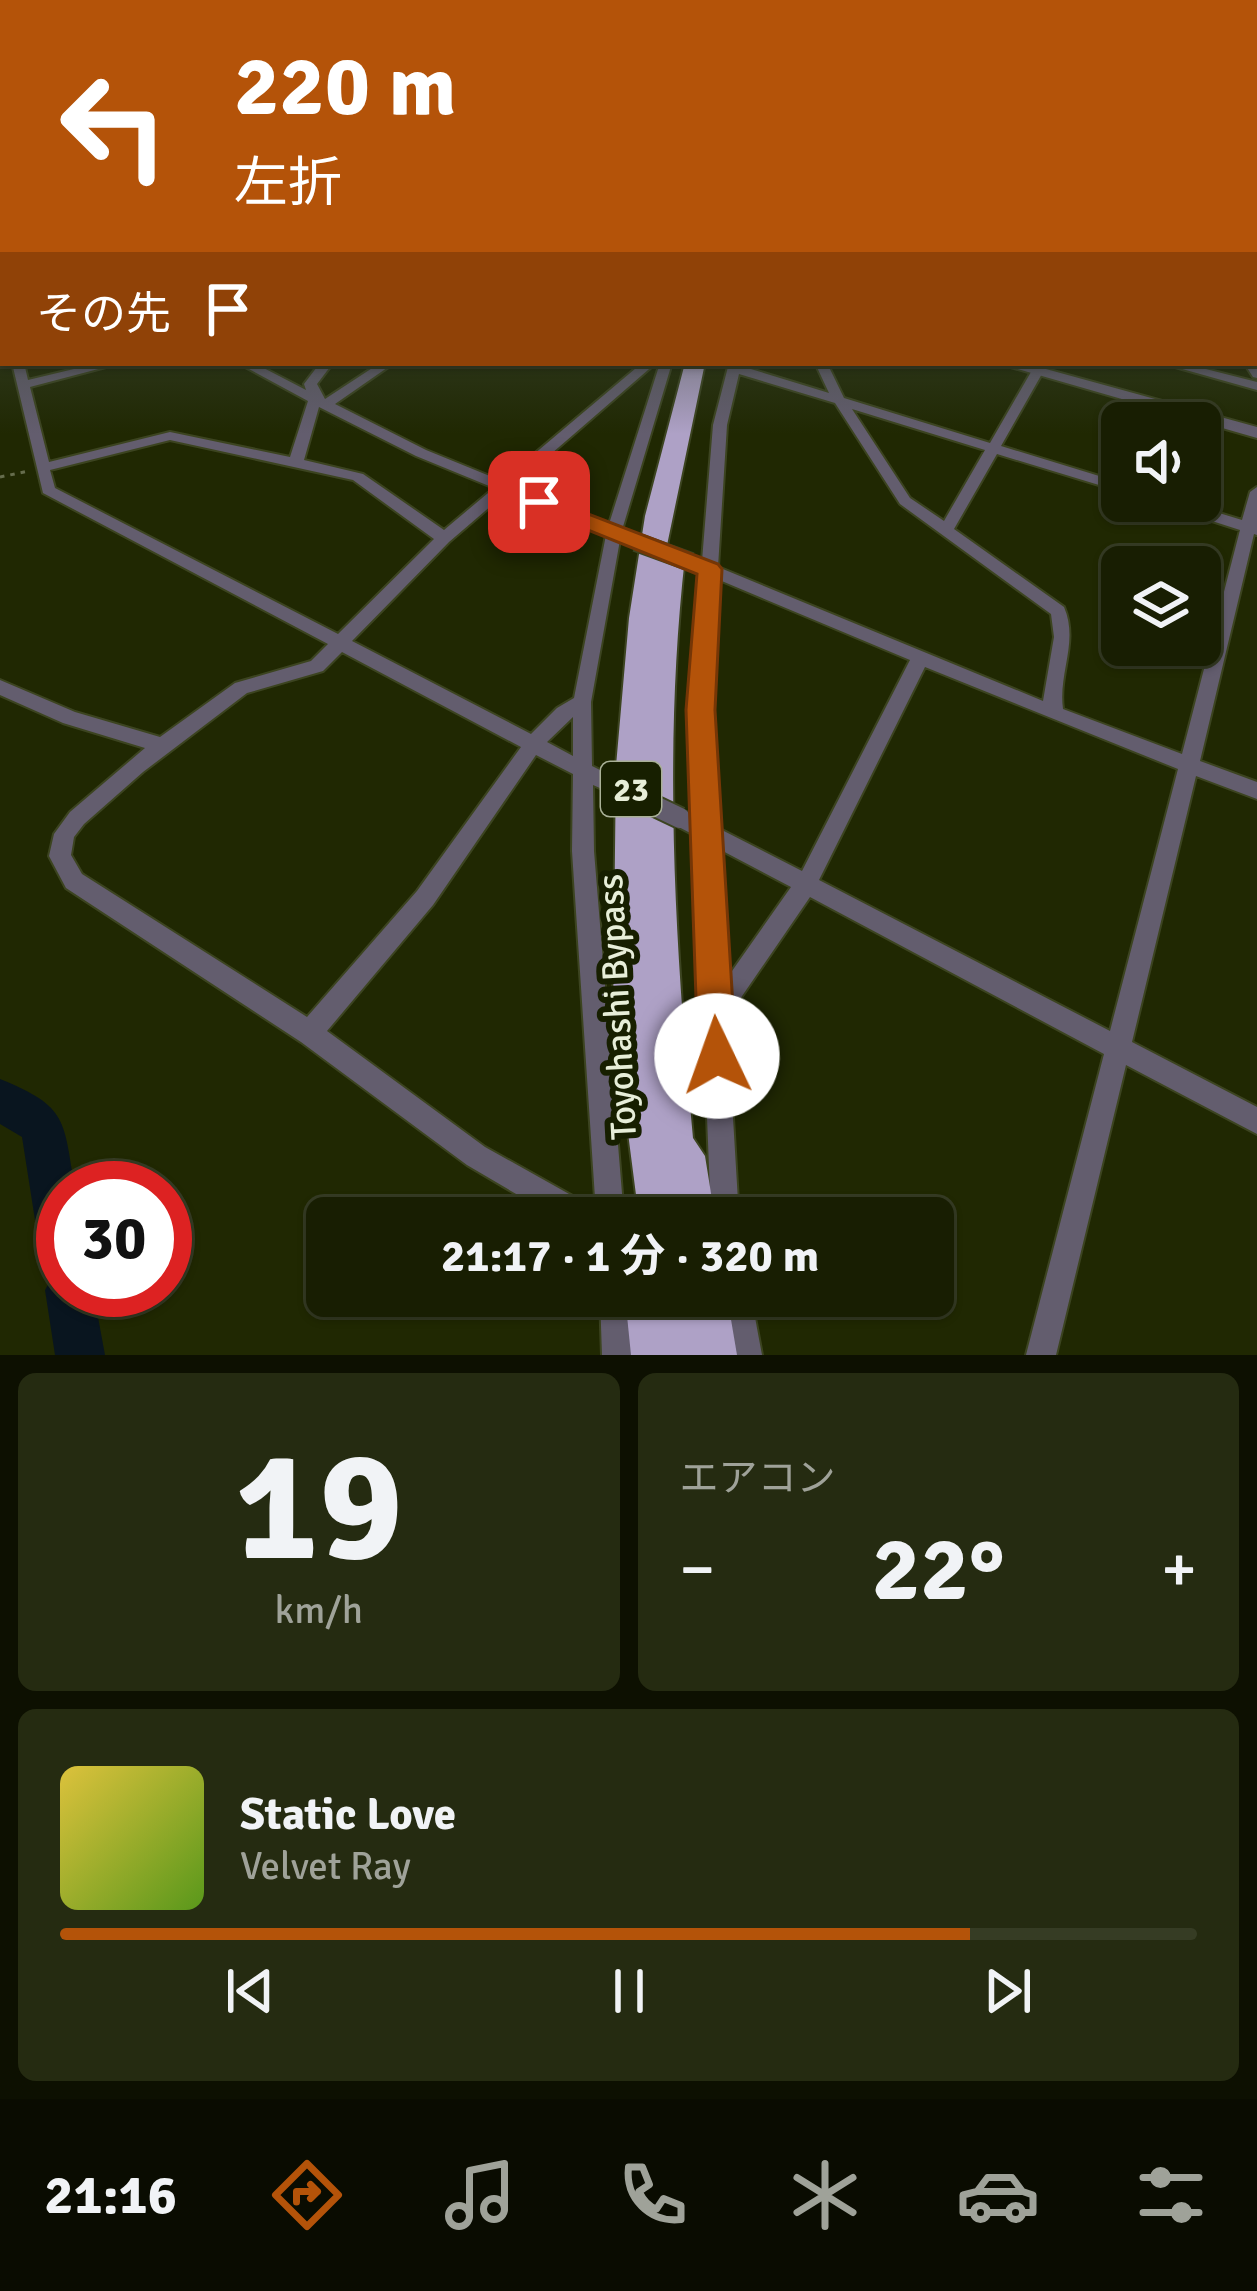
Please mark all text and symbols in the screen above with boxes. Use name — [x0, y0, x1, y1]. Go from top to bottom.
text: 220 m — [234, 35, 456, 139]
icon: left — [36, 48, 192, 204]
text: 左折 — [234, 150, 342, 217]
icon: arrive — [195, 276, 261, 342]
text: その先 — [36, 287, 171, 342]
map controls — [1101, 402, 1221, 666]
button: sound — [1101, 402, 1221, 522]
pin — [488, 451, 590, 553]
icon: arrive — [506, 469, 572, 535]
button: layers — [1101, 546, 1221, 666]
road number: 23 — [601, 762, 661, 816]
street label: Toyohashi Bypass — [588, 873, 647, 1141]
position arrow — [654, 993, 780, 1119]
speed limit sign: 30 — [36, 1161, 192, 1317]
text: 21:17 · 1 分 · 320 m — [441, 1229, 819, 1284]
text: 19 — [235, 1411, 403, 1604]
text: エアコン — [680, 1454, 836, 1502]
text: 22° — [872, 1514, 1005, 1625]
text: − — [680, 1529, 715, 1610]
text: + — [1161, 1529, 1197, 1610]
text: km/h — [275, 1586, 363, 1634]
text: Static Love — [240, 1787, 456, 1842]
text: Velvet Ray — [240, 1842, 411, 1890]
icon: previous — [217, 1958, 283, 2024]
icon: pause — [596, 1958, 662, 2024]
icon: next — [975, 1958, 1041, 2024]
icon: directions — [265, 2153, 349, 2237]
icon: music — [438, 2153, 522, 2237]
icon: phone — [611, 2153, 695, 2237]
icon: climate — [783, 2153, 867, 2237]
icon: car — [956, 2153, 1040, 2237]
icon: filters — [1129, 2153, 1213, 2237]
text: 21:16 — [44, 2162, 177, 2229]

